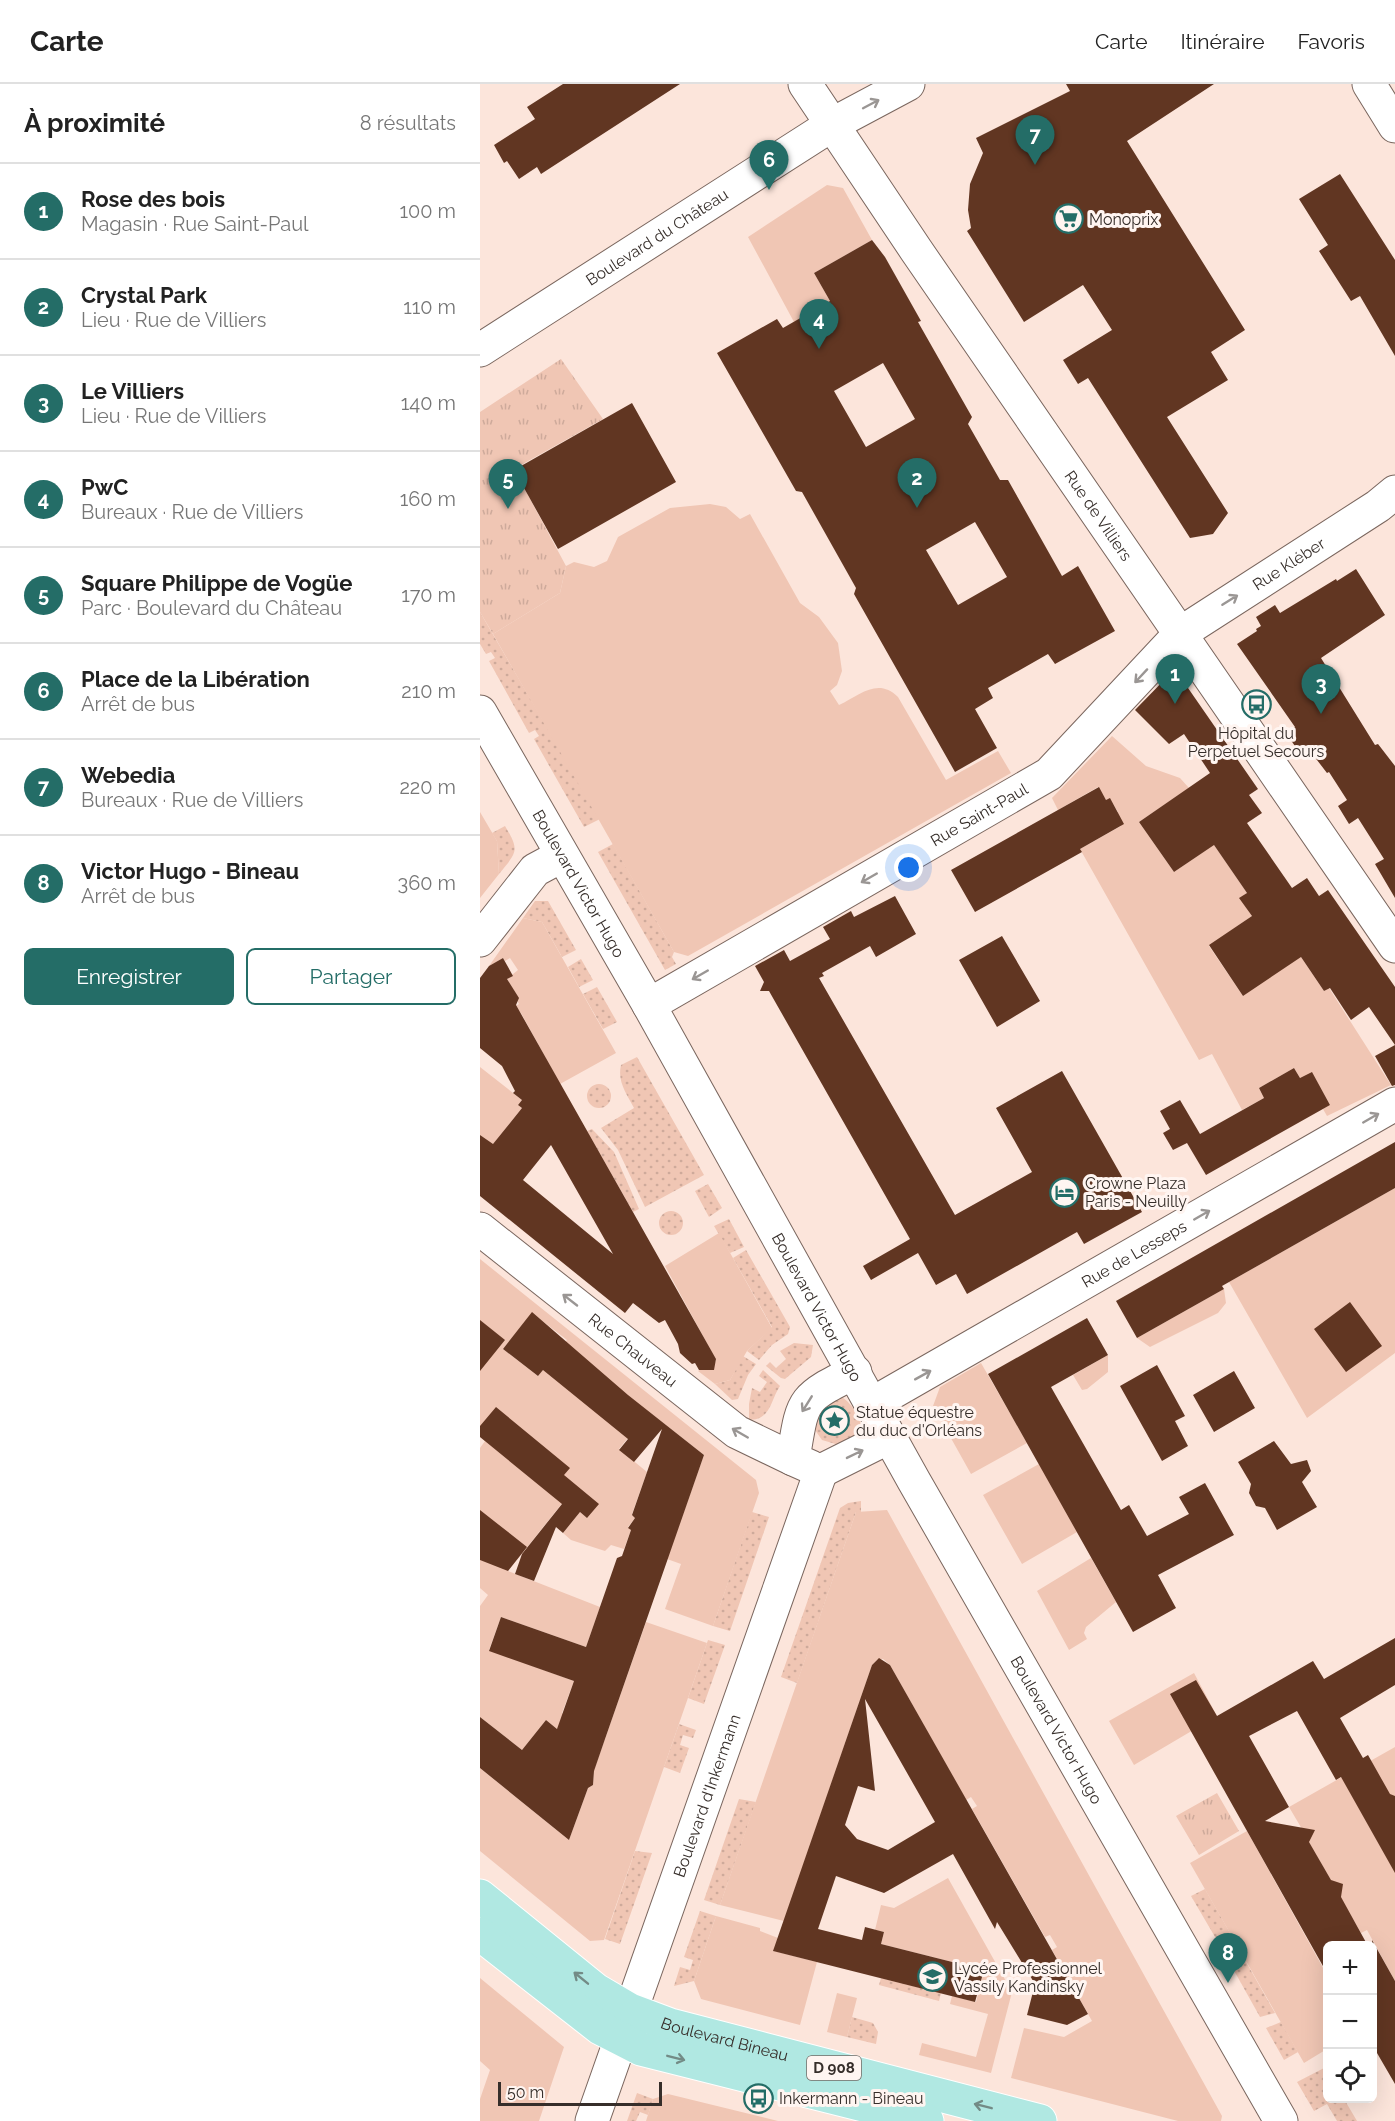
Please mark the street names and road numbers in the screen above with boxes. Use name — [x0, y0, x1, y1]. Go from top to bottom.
street label: Boulevard du Château — [582, 184, 732, 289]
street label: Rue de Villiers — [1061, 467, 1137, 565]
street label: Rue Kléber — [1249, 533, 1329, 594]
street label: Rue Saint-Paul — [927, 779, 1031, 850]
street label: Boulevard Victor Hugo — [529, 806, 629, 961]
street label: Rue de Lesseps — [1078, 1216, 1190, 1291]
street label: Boulevard Victor Hugo — [768, 1229, 866, 1385]
street label: Rue Chauveau — [585, 1309, 681, 1391]
street label: Boulevard Victor Hugo — [1007, 1653, 1107, 1807]
street label: Boulevard d'Inkermann — [669, 1712, 744, 1880]
street label: Boulevard Bineau — [658, 2013, 790, 2065]
road number: D 908 — [807, 2056, 861, 2080]

